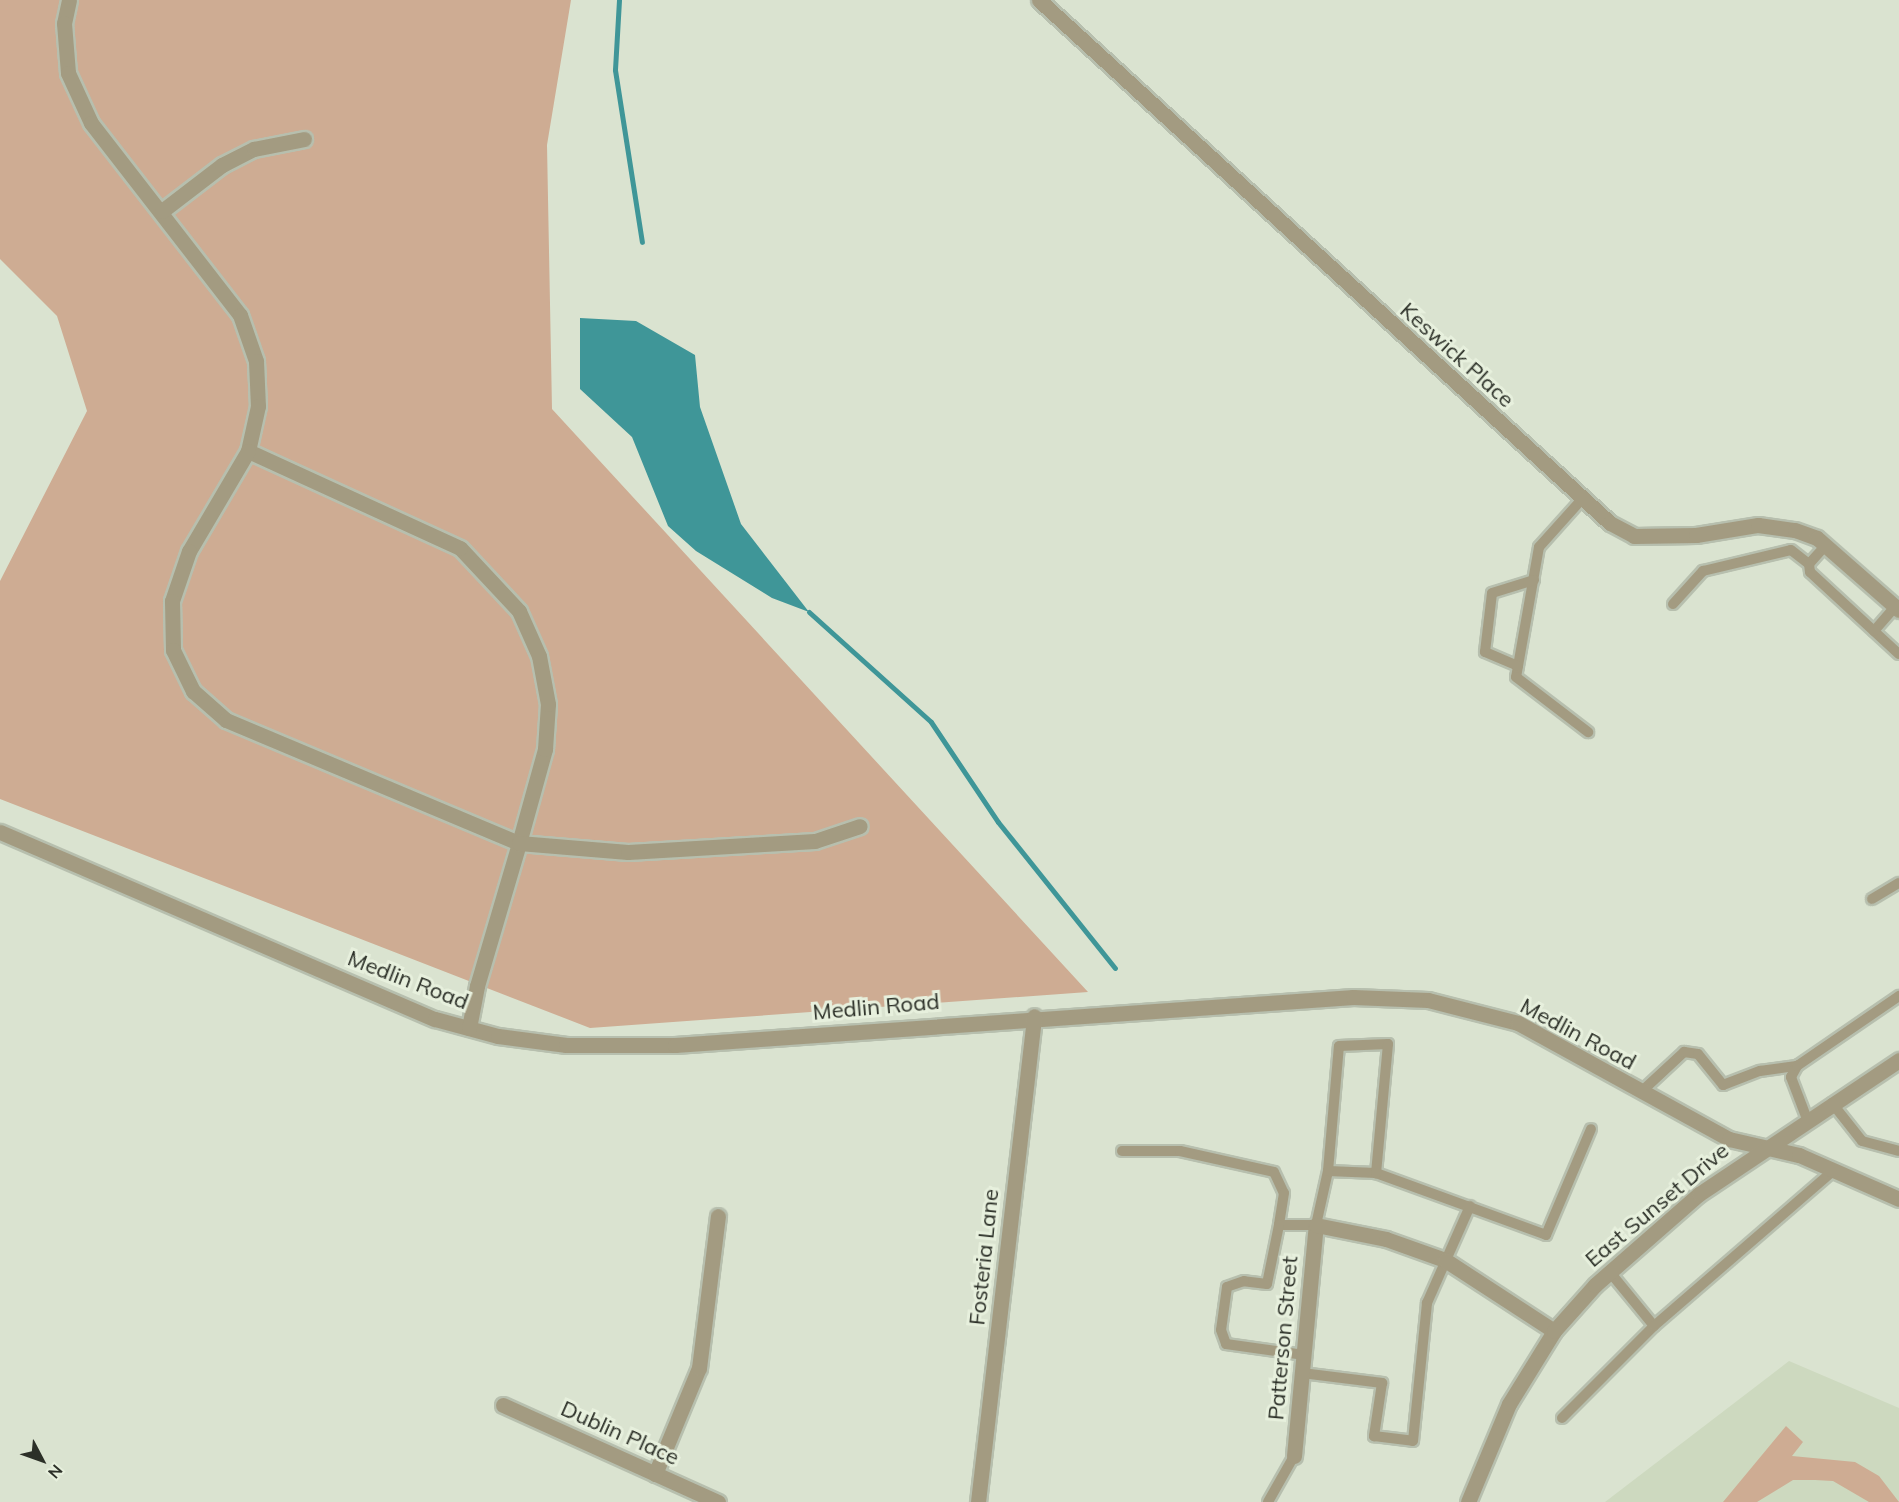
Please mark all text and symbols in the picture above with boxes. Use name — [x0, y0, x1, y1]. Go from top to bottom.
street label: Keswick Place — [1395, 297, 1519, 413]
street label: Medlin Road — [344, 945, 472, 1015]
street label: Medlin Road — [812, 988, 940, 1026]
street label: Medlin Road — [1516, 993, 1640, 1075]
street label: East Sunset Drive — [1580, 1137, 1734, 1273]
street label: Fosteria Lane — [964, 1187, 1004, 1327]
street label: Patterson Street — [1263, 1255, 1303, 1421]
street label: Dublin Place — [557, 1395, 683, 1471]
north arrow — [12, 1430, 72, 1490]
text: N — [44, 1461, 67, 1483]

